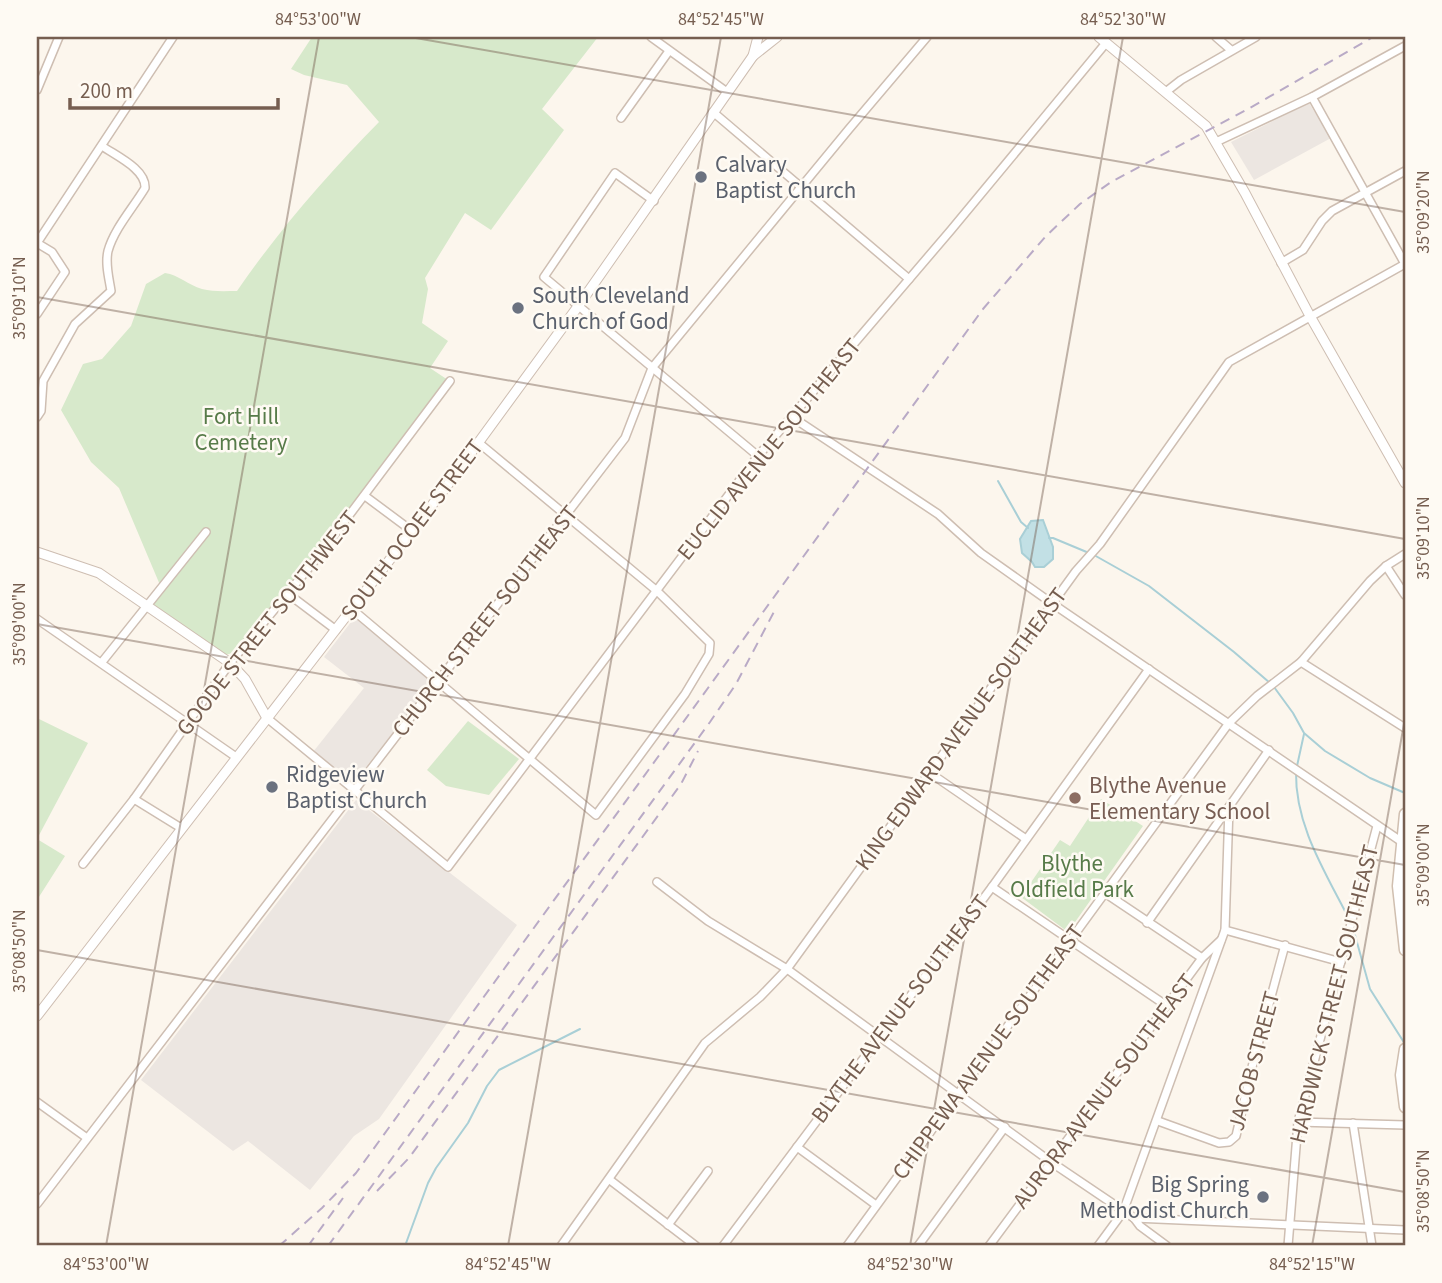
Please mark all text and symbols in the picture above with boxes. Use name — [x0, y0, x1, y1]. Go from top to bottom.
text: 84°53'00"W — [275, 7, 361, 32]
text: 84°52'45"W — [678, 7, 764, 32]
text: 84°52'30"W — [1080, 7, 1166, 32]
scale bar — [70, 66, 278, 110]
text: 200 m — [80, 76, 133, 106]
place label: Calvary Baptist Church — [715, 148, 856, 207]
marker: Calvary Baptist Church — [693, 169, 709, 185]
text: 35°09'20"N — [1411, 170, 1436, 254]
text: 35°09'10"N — [7, 256, 32, 340]
place label: South Cleveland Church of God — [532, 279, 690, 338]
marker: South Cleveland Church of God — [510, 300, 526, 316]
street label: EUCLID AVENUE SOUTHEAST — [669, 331, 869, 567]
park label: Fort Hill Cemetery — [195, 400, 288, 459]
street label: SOUTH OCOEE STREET — [333, 432, 491, 628]
text: 35°09'10"N — [1411, 496, 1436, 580]
street label: CHURCH STREET SOUTHEAST — [384, 498, 586, 744]
street label: GOODE STREET SOUTHWEST — [168, 503, 366, 743]
street label: KING EDWARD AVENUE SOUTHEAST — [847, 581, 1075, 877]
text: 35°09'00"N — [7, 582, 32, 666]
place label: Ridgeview Baptist Church — [286, 758, 427, 817]
place label: Blythe Avenue Elementary School — [1089, 769, 1270, 828]
marker: Ridgeview Baptist Church — [264, 779, 280, 795]
marker: Blythe Avenue Elementary School — [1067, 790, 1083, 806]
text: 35°09'00"N — [1411, 823, 1436, 907]
street label: HARDWICK STREET SOUTHEAST — [1281, 841, 1387, 1147]
park label: Blythe Oldfield Park — [1010, 847, 1135, 906]
street label: BLYTHE AVENUE SOUTHEAST — [803, 888, 997, 1130]
text: 35°08'50"N — [7, 909, 32, 993]
street label: CHIPPEWA AVENUE SOUTHEAST — [884, 917, 1092, 1187]
street label: AURORA AVENUE SOUTHEAST — [1005, 967, 1203, 1215]
street label: JACOB STREET — [1220, 988, 1288, 1134]
text: 35°08'50"N — [1411, 1149, 1436, 1233]
place label: Big Spring Methodist Church — [1079, 1168, 1249, 1227]
marker: Big Spring Methodist Church — [1255, 1189, 1271, 1205]
text: 84°53'00"W — [63, 1252, 149, 1277]
text: 84°52'45"W — [465, 1252, 551, 1277]
text: 84°52'30"W — [867, 1252, 953, 1277]
text: 84°52'15"W — [1269, 1252, 1355, 1277]

